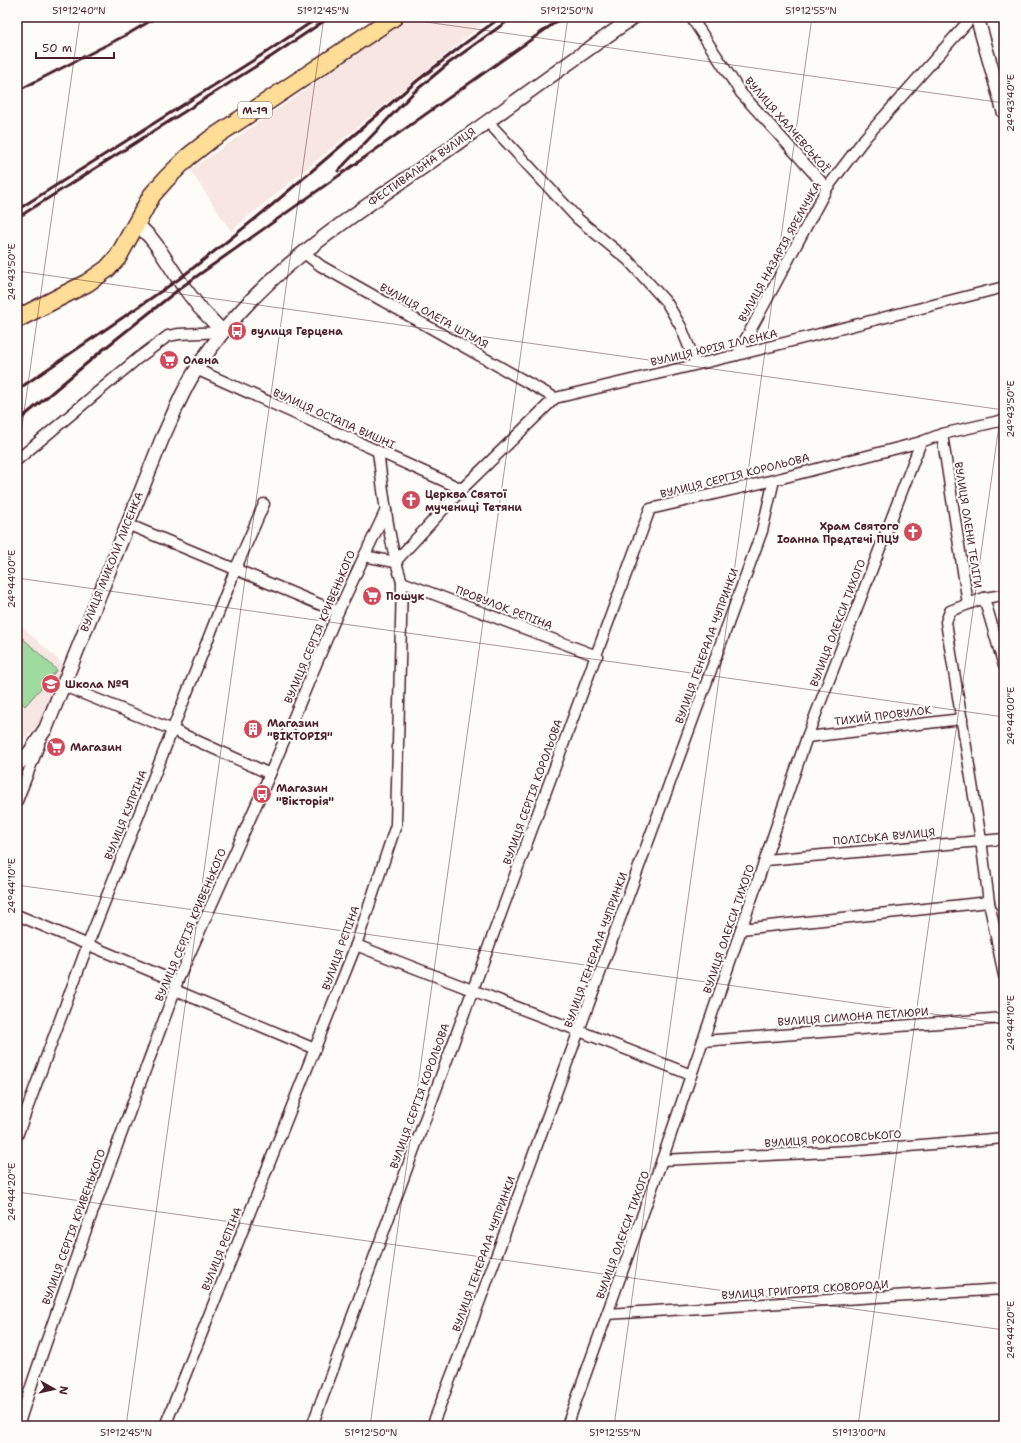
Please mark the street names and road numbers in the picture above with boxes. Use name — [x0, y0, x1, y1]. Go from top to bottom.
street label: ВУЛИЦЯ ХАЛЧЕВСЬКОЇ — [741, 74, 833, 176]
road number: М-19 — [238, 102, 272, 118]
street label: ФЕСТИВАЛЬНА ВУЛИЦЯ — [365, 124, 479, 210]
street label: ВУЛИЦЯ НАЗАРІЯ ЯРЕМЧУКА — [735, 179, 825, 325]
street label: ВУЛИЦЯ ОЛЕГА ШТУЛЯ — [377, 280, 491, 352]
street label: ВУЛИЦЯ ЮРІЯ ІЛЛЄНКА — [649, 326, 779, 370]
street label: ВУЛИЦЯ ОСТАПА ВИШНІ — [270, 385, 398, 453]
street label: ВУЛИЦЯ СЕРГІЯ КОРОЛЬОВА — [659, 450, 811, 502]
street label: ВУЛИЦЯ ОЛЕНИ ТЕЛІГИ — [951, 461, 985, 589]
street label: ВУЛИЦЯ МИКОЛИ ЛИСЕНКА — [77, 490, 147, 634]
street label: ВУЛИЦЯ СЕРГІЯ КРИВЕНЬКОГО — [281, 548, 359, 706]
street label: ВУЛИЦЯ ОЛЕКСИ ТИХОГО — [807, 557, 869, 689]
street label: ВУЛИЦЯ ГЕНЕРАЛА ЧУПРИНКИ — [672, 566, 742, 726]
street label: ПРОВУЛОК РЄПІНА — [453, 583, 555, 633]
street label: ТИХИЙ ПРОВУЛОК — [833, 702, 933, 729]
street label: ВУЛИЦЯ СЕРГІЯ КОРОЛЬОВА — [500, 717, 566, 867]
street label: ВУЛИЦЯ КУПРІНА — [101, 768, 151, 862]
street label: ПОЛІСЬКА ВУЛИЦЯ — [832, 825, 936, 849]
street label: ВУЛИЦЯ СЕРГІЯ КРИВЕНЬКОГО — [152, 846, 230, 1004]
street label: ВУЛИЦЯ ОЛЕКСИ ТИХОГО — [700, 862, 758, 995]
street label: ВУЛИЦЯ ГЕНЕРАЛА ЧУПРИНКИ — [561, 870, 631, 1030]
street label: ВУЛИЦЯ РЄПІНА — [319, 904, 363, 992]
street label: ВУЛИЦЯ СИМОНА ПЕТЛЮРИ — [777, 1004, 929, 1030]
street label: ВУЛИЦЯ СЕРГІЯ КОРОЛЬОВА — [387, 1021, 453, 1171]
street label: ВУЛИЦЯ РОКОСОВСЬКОГО — [764, 1127, 902, 1151]
street label: ВУЛИЦЯ СЕРГІЯ КРИВЕНЬКОГО — [39, 1147, 109, 1307]
street label: ВУЛИЦЯ ОЛЕКСИ ТИХОГО — [593, 1169, 653, 1301]
street label: ВУЛИЦЯ ГЕНЕРАЛА ЧУПРИНКИ — [449, 1174, 519, 1334]
street label: ВУЛИЦЯ РЄПІНА — [198, 1205, 246, 1293]
street label: ВУЛИЦЯ ГРИГОРІЯ СКОВОРОДИ — [721, 1277, 889, 1303]

